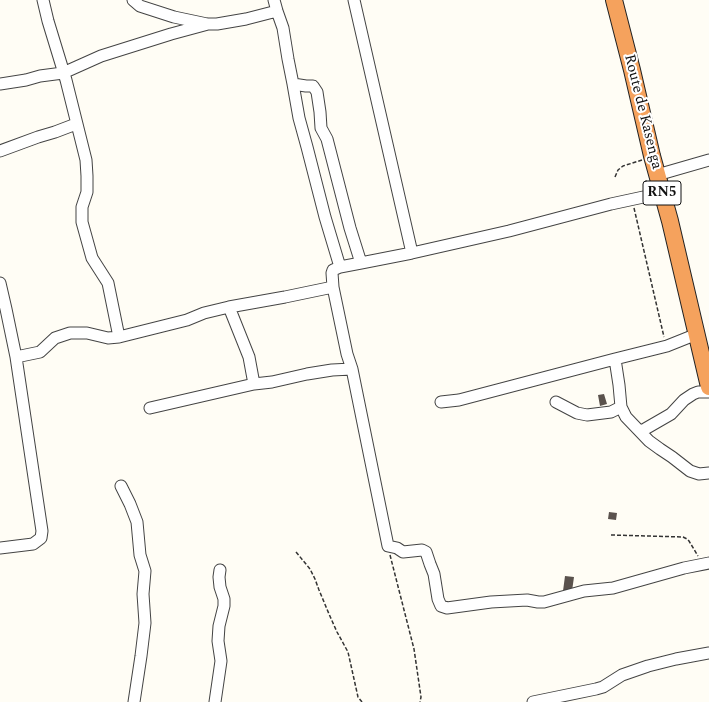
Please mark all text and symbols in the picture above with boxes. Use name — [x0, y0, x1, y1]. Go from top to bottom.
street label: Route de Kasenga — [619, 53, 665, 171]
road number: RN5 — [643, 181, 681, 205]

